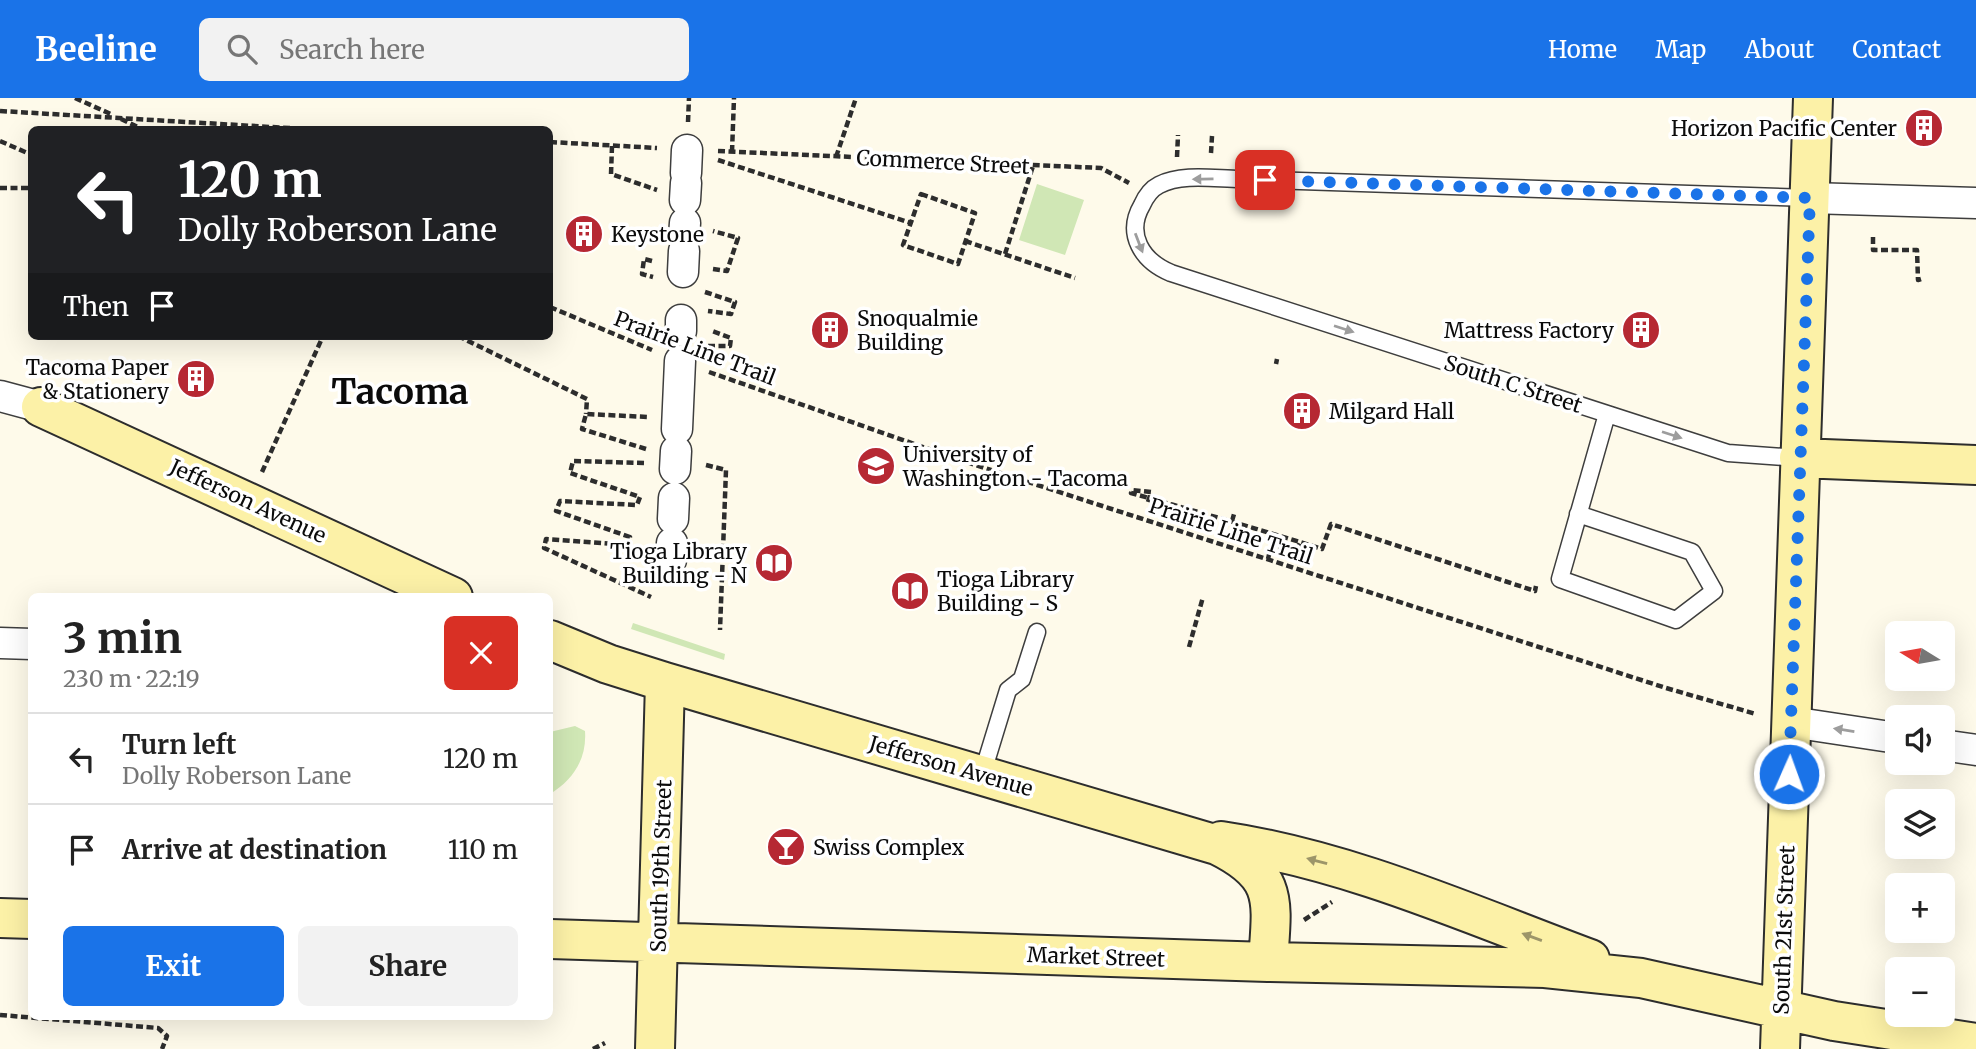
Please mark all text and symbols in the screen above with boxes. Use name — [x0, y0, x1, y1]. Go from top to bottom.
search box — [199, 18, 689, 81]
text: Beeline — [35, 29, 157, 70]
icon: search — [223, 30, 261, 68]
text: Search here — [279, 33, 425, 66]
text: Home — [1548, 34, 1617, 65]
text: Map — [1655, 34, 1706, 65]
text: About — [1744, 34, 1814, 65]
text: Contact — [1852, 34, 1941, 65]
building icon: Horizon Pacific Center — [1903, 107, 1945, 149]
place label: Horizon Pacific Center — [1671, 115, 1897, 142]
street label: Commerce Street — [856, 144, 1030, 180]
text: 120 m — [178, 149, 322, 210]
pin — [1235, 150, 1295, 210]
icon: left — [63, 154, 154, 245]
icon: arrive — [1246, 161, 1284, 199]
one-way arrow — [1192, 173, 1214, 185]
text: Dolly Roberson Lane — [178, 210, 497, 250]
building icon: Keystone — [563, 213, 605, 255]
place label: Keystone — [611, 221, 704, 248]
one-way arrow — [1134, 233, 1145, 254]
icon: arrive — [143, 287, 181, 325]
text: Then — [63, 290, 129, 323]
street label: Prairie Line Trail — [610, 305, 780, 391]
place label: Snoqualmie Building — [857, 305, 978, 356]
building icon: Snoqualmie Building — [809, 309, 851, 351]
building icon: Mattress Factory — [1620, 309, 1662, 351]
place label: Mattress Factory — [1444, 317, 1615, 344]
one-way arrow — [1333, 324, 1354, 335]
street label: South C Street — [1441, 349, 1585, 419]
place label: Tacoma Paper & Stationery — [26, 354, 170, 405]
building icon: Tacoma Paper & Stationery — [175, 358, 217, 400]
district label: Tacoma — [331, 370, 469, 414]
building icon: Milgard Hall — [1281, 390, 1323, 432]
place label: Milgard Hall — [1329, 398, 1455, 425]
one-way arrow — [1662, 430, 1683, 440]
place label: University of Washington - Tacoma — [902, 441, 1128, 492]
school or university icon: University of Washington - Tacoma — [855, 445, 897, 487]
street label: Jefferson Avenue — [165, 453, 330, 549]
street label: Prairie Line Trail — [1146, 492, 1317, 570]
place label: Tioga Library Building - N — [610, 538, 748, 589]
library icon: Tioga Library Building - N — [753, 542, 795, 584]
place label: Tioga Library Building - S — [937, 566, 1075, 617]
library icon: Tioga Library Building - S — [889, 570, 931, 612]
text: 3 min — [63, 612, 182, 664]
button: close — [444, 616, 518, 690]
north arrow — [1885, 621, 1955, 691]
map controls — [1885, 621, 1955, 1027]
text: 230 m · 22:19 — [63, 664, 200, 693]
button: sound — [1885, 705, 1955, 775]
one-way arrow — [1833, 724, 1855, 735]
text: Turn left — [122, 728, 236, 761]
street label: Jefferson Avenue — [865, 729, 1036, 802]
position arrow — [1752, 737, 1826, 811]
icon: left — [63, 740, 101, 778]
text: 120 m — [443, 742, 518, 775]
text: Dolly Roberson Lane — [122, 761, 351, 790]
street label: South 19th Street — [644, 779, 678, 953]
button: layers — [1885, 789, 1955, 859]
bar icon: Swiss Complex — [765, 826, 807, 868]
icon: arrive — [63, 831, 101, 869]
text: Arrive at destination — [122, 833, 387, 866]
text: 110 m — [448, 833, 518, 866]
place label: Swiss Complex — [813, 834, 965, 861]
street label: South 21st Street — [1768, 845, 1800, 1015]
one-way arrow — [1306, 856, 1327, 866]
button: + — [1885, 873, 1955, 943]
button: Exit — [63, 926, 284, 1006]
button: Share — [298, 926, 518, 1006]
one-way arrow — [1521, 932, 1542, 943]
street label: Market Street — [1027, 941, 1165, 973]
button: − — [1885, 957, 1955, 1027]

